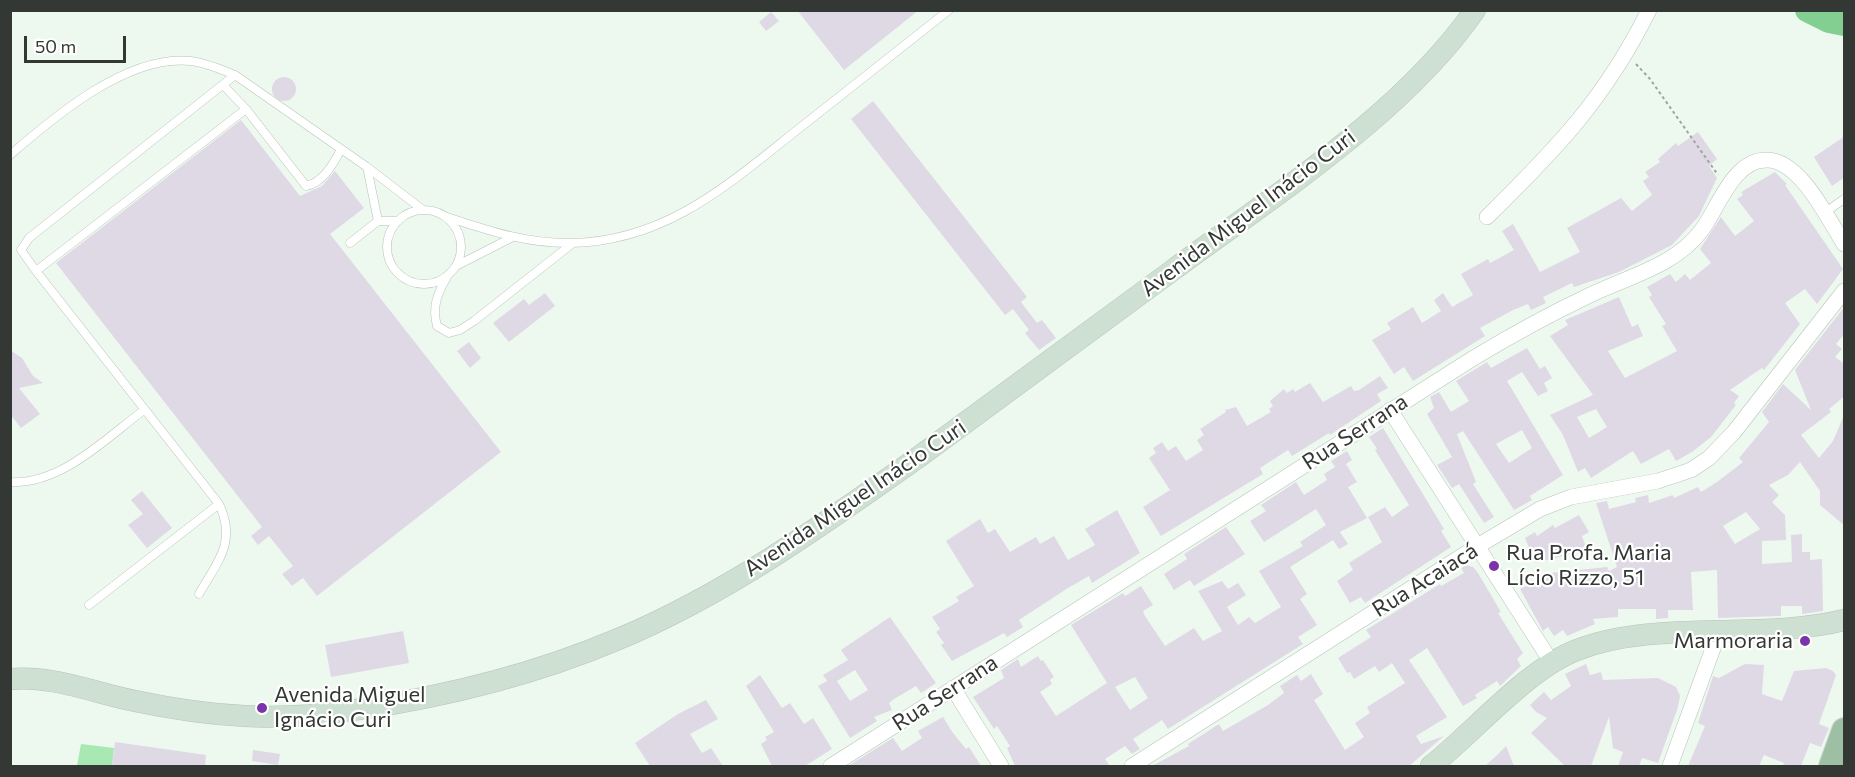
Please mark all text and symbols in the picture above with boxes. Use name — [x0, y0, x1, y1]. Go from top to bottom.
scale bar — [27, 24, 129, 62]
text: 50 m — [35, 35, 76, 57]
street label: Avenida Miguel Inácio Curi — [1136, 124, 1360, 302]
street label: Rua Serrana — [1297, 388, 1413, 476]
street label: Avenida Miguel Inácio Curi — [739, 414, 971, 582]
street label: Rua Acaiacá — [1367, 537, 1483, 623]
place label: Rua Profa. Maria Lício Rizzo, 51 — [1506, 540, 1672, 592]
marker: Rua Profa. Maria Lício Rizzo, 51 — [1487, 559, 1501, 573]
place label: Marmoraria — [1673, 628, 1793, 654]
marker: Marmoraria — [1798, 634, 1812, 648]
street label: Rua Serrana — [887, 649, 1003, 737]
place label: Avenida Miguel Ignácio Curi — [274, 682, 426, 734]
marker: Avenida Miguel Ignácio Curi — [255, 701, 269, 715]

